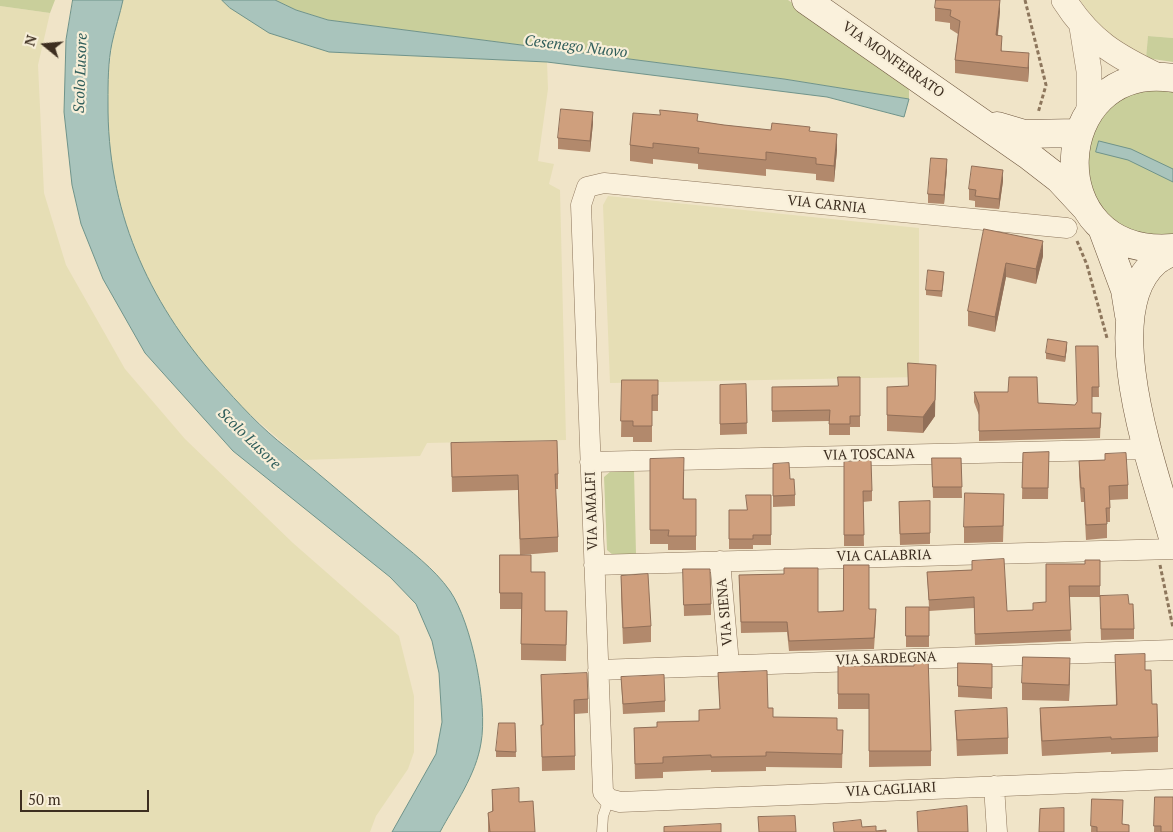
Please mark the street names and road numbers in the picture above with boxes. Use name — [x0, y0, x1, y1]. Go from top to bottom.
street label: VIA MONFERRATO — [839, 18, 947, 102]
street label: VIA CARNIA — [787, 192, 867, 218]
street label: VIA TOSCANA — [823, 446, 915, 464]
street label: VIA AMALFI — [582, 471, 602, 551]
street label: VIA CALABRIA — [836, 547, 932, 565]
street label: VIA SIENA — [714, 577, 736, 647]
street label: VIA SARDEGNA — [835, 649, 937, 669]
street label: VIA CAGLIARI — [845, 779, 937, 801]

